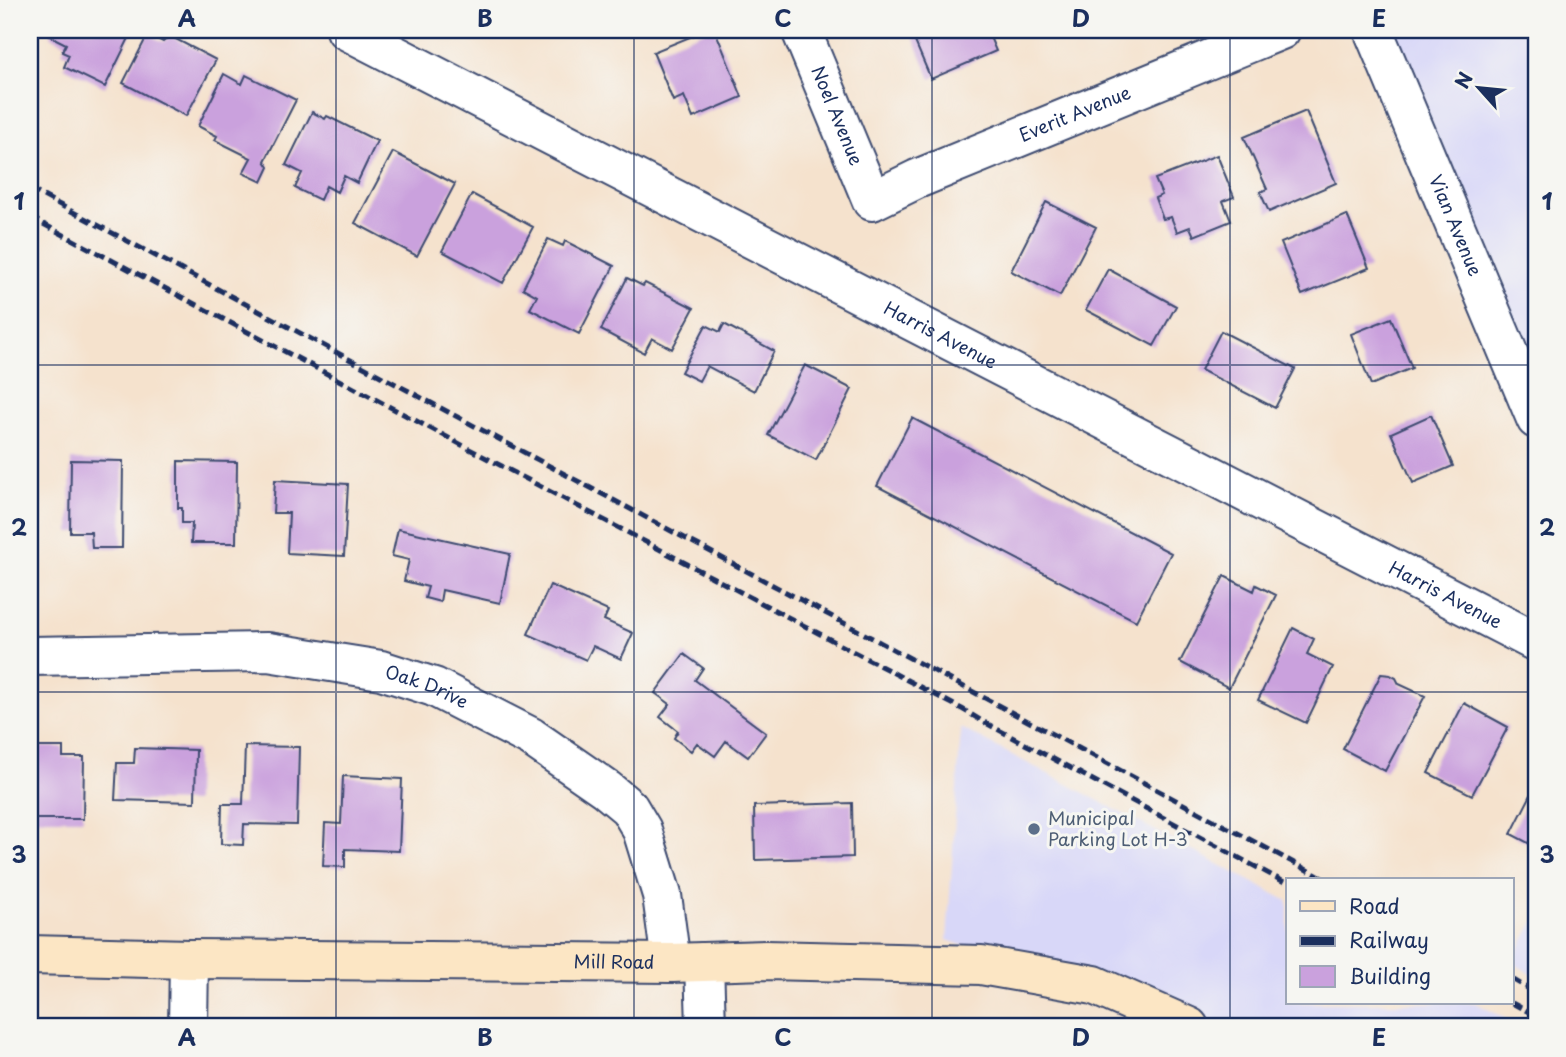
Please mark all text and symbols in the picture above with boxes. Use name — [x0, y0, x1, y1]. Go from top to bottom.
text: A — [178, 0, 196, 35]
text: B — [477, 0, 493, 35]
text: C — [774, 0, 792, 35]
text: D — [1072, 0, 1090, 35]
text: E — [1372, 0, 1386, 35]
north arrow — [1444, 52, 1514, 122]
street label: Noel Avenue — [805, 61, 871, 169]
text: N — [1447, 67, 1479, 93]
street label: Everit Avenue — [1015, 78, 1135, 148]
street label: Vian Avenue — [1423, 170, 1490, 280]
text: 1 — [14, 183, 25, 218]
text: 1 — [1542, 183, 1553, 218]
street label: Harris Avenue — [879, 294, 1002, 375]
text: 2 — [11, 509, 27, 544]
text: 2 — [1539, 509, 1555, 544]
street label: Harris Avenue — [1385, 554, 1507, 634]
street label: Oak Drive — [382, 657, 473, 714]
place label: Municipal Parking Lot H-3 — [1048, 804, 1188, 852]
marker: Municipal Parking Lot H-3 — [1026, 821, 1042, 837]
text: 3 — [11, 836, 27, 871]
text: 3 — [1539, 836, 1555, 871]
legend — [1286, 878, 1514, 1004]
text: Road — [1349, 889, 1400, 921]
text: Railway — [1349, 923, 1429, 955]
street label: Mill Road — [573, 947, 654, 975]
text: Building — [1349, 959, 1431, 991]
text: A — [178, 1019, 196, 1054]
text: B — [477, 1019, 493, 1054]
text: C — [774, 1019, 792, 1054]
text: D — [1072, 1019, 1090, 1054]
text: E — [1372, 1019, 1386, 1054]

